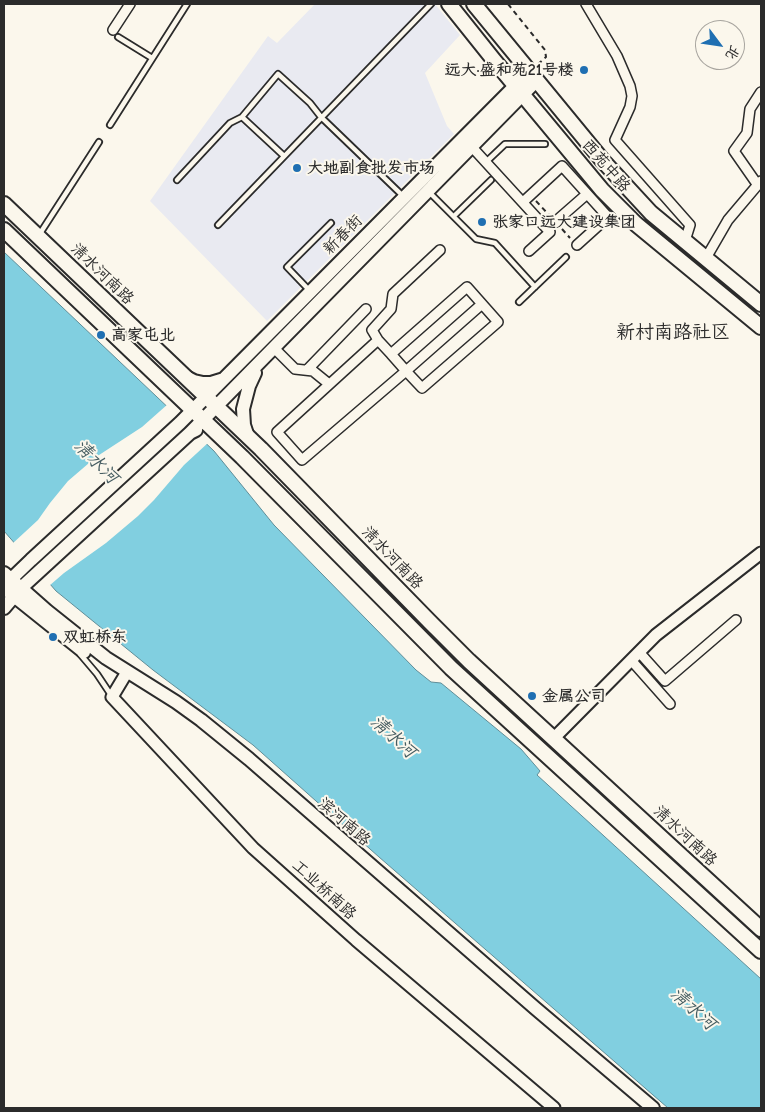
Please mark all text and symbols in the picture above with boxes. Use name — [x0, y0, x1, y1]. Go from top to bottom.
north arrow — [695, 20, 745, 70]
text: 北 — [722, 42, 743, 63]
place label: 远大·盛和苑21号楼 — [445, 60, 574, 80]
marker: 远大·盛和苑21号楼 — [578, 64, 590, 76]
street label: 西苑中路 — [578, 136, 634, 196]
place label: 大地副食批发市场 — [307, 158, 435, 178]
marker: 大地副食批发市场 — [291, 162, 303, 174]
street label: 新春街 — [319, 211, 367, 259]
place label: 张家口远大建设集团 — [492, 212, 636, 232]
marker: 张家口远大建设集团 — [476, 216, 488, 228]
street label: 清水河南路 — [67, 239, 137, 309]
district label: 新村南路社区 — [616, 322, 730, 344]
place label: 高家屯北 — [111, 325, 175, 345]
marker: 高家屯北 — [95, 329, 107, 341]
water label: 清水河 — [69, 435, 123, 489]
street label: 清水河南路 — [357, 523, 427, 593]
place label: 双虹桥东 — [63, 627, 127, 647]
marker: 双虹桥东 — [47, 631, 59, 643]
place label: 金属公司 — [542, 686, 606, 706]
marker: 金属公司 — [526, 690, 538, 702]
water label: 清水河 — [366, 711, 420, 763]
street label: 滨河南路 — [314, 794, 374, 850]
street label: 清水河南路 — [649, 802, 721, 870]
street label: 工业桥南路 — [288, 856, 360, 924]
water label: 清水河 — [666, 983, 720, 1035]

